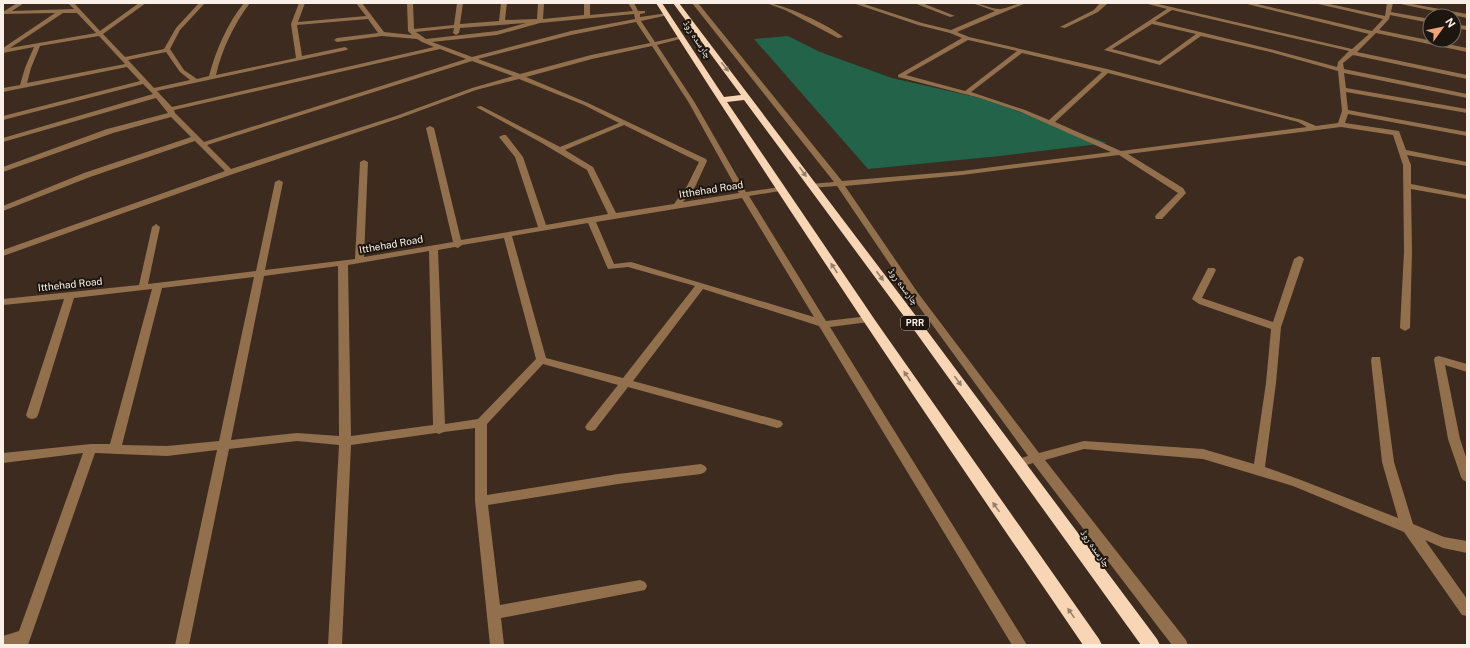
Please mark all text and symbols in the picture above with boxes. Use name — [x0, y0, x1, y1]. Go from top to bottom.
north arrow — [1422, 8, 1462, 48]
text: N — [1443, 16, 1458, 29]
street label: چارسدہ روڈ — [680, 18, 715, 61]
one-way arrow — [721, 62, 730, 73]
one-way arrow — [799, 166, 807, 177]
street label: Itthehad Road — [678, 178, 744, 200]
street label: Itthehad Road — [358, 232, 424, 256]
one-way arrow — [830, 263, 838, 274]
street label: چارسدہ روڈ — [886, 265, 922, 308]
one-way arrow — [876, 271, 884, 282]
street label: Itthehad Road — [37, 275, 103, 293]
road number: PRR — [901, 316, 929, 330]
one-way arrow — [903, 371, 911, 381]
one-way arrow — [953, 375, 962, 386]
one-way arrow — [992, 501, 1000, 512]
street label: چارسدہ روڈ — [1078, 527, 1114, 570]
one-way arrow — [1067, 608, 1075, 618]

